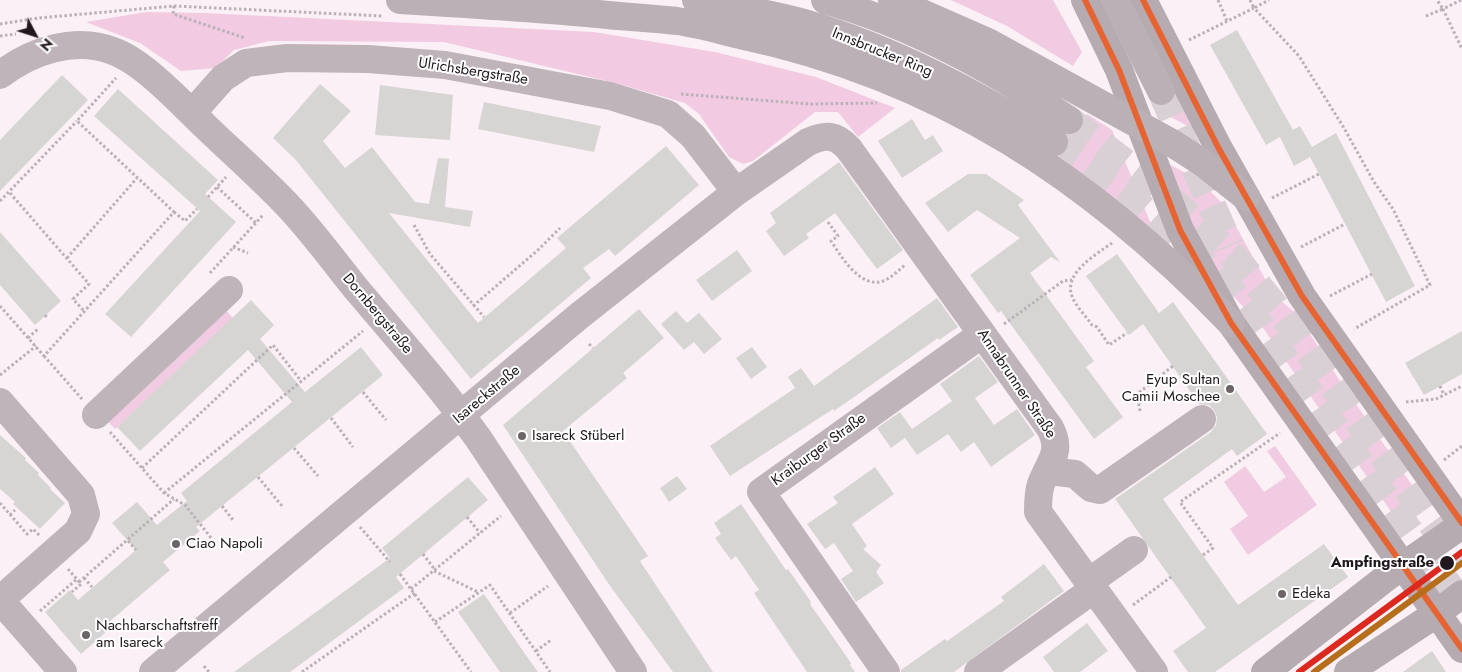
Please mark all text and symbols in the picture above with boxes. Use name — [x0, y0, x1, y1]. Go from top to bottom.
north arrow — [10, 10, 60, 60]
street label: Innsbrucker Ring — [829, 25, 935, 81]
text: N — [35, 34, 58, 55]
street label: Ulrichsbergstraße — [417, 54, 529, 90]
street label: Dornbergstraße — [338, 270, 416, 358]
street label: Annabrunner Straße — [973, 326, 1059, 442]
street label: Isareckstraße — [450, 362, 524, 428]
place label: Eyup Sultan Camii Moschee — [1122, 371, 1220, 406]
marker: Eyup Sultan Camii Moschee — [1224, 383, 1236, 395]
street label: Kraiburger Straße — [768, 410, 870, 490]
place label: Isareck Stüberl — [532, 427, 624, 445]
marker: Isareck Stüberl — [516, 430, 528, 442]
place label: Ciao Napoli — [186, 535, 263, 553]
marker: Ciao Napoli — [170, 538, 182, 550]
place label: Ampfingstraße — [1331, 554, 1434, 572]
marker: Ampfingstraße — [1438, 554, 1456, 572]
place label: Edeka — [1292, 585, 1330, 603]
marker: Edeka — [1276, 588, 1288, 600]
place label: Nachbarschaftstreff am Isareck — [96, 617, 218, 652]
marker: Nachbarschaftstreff am Isareck — [80, 629, 92, 641]

